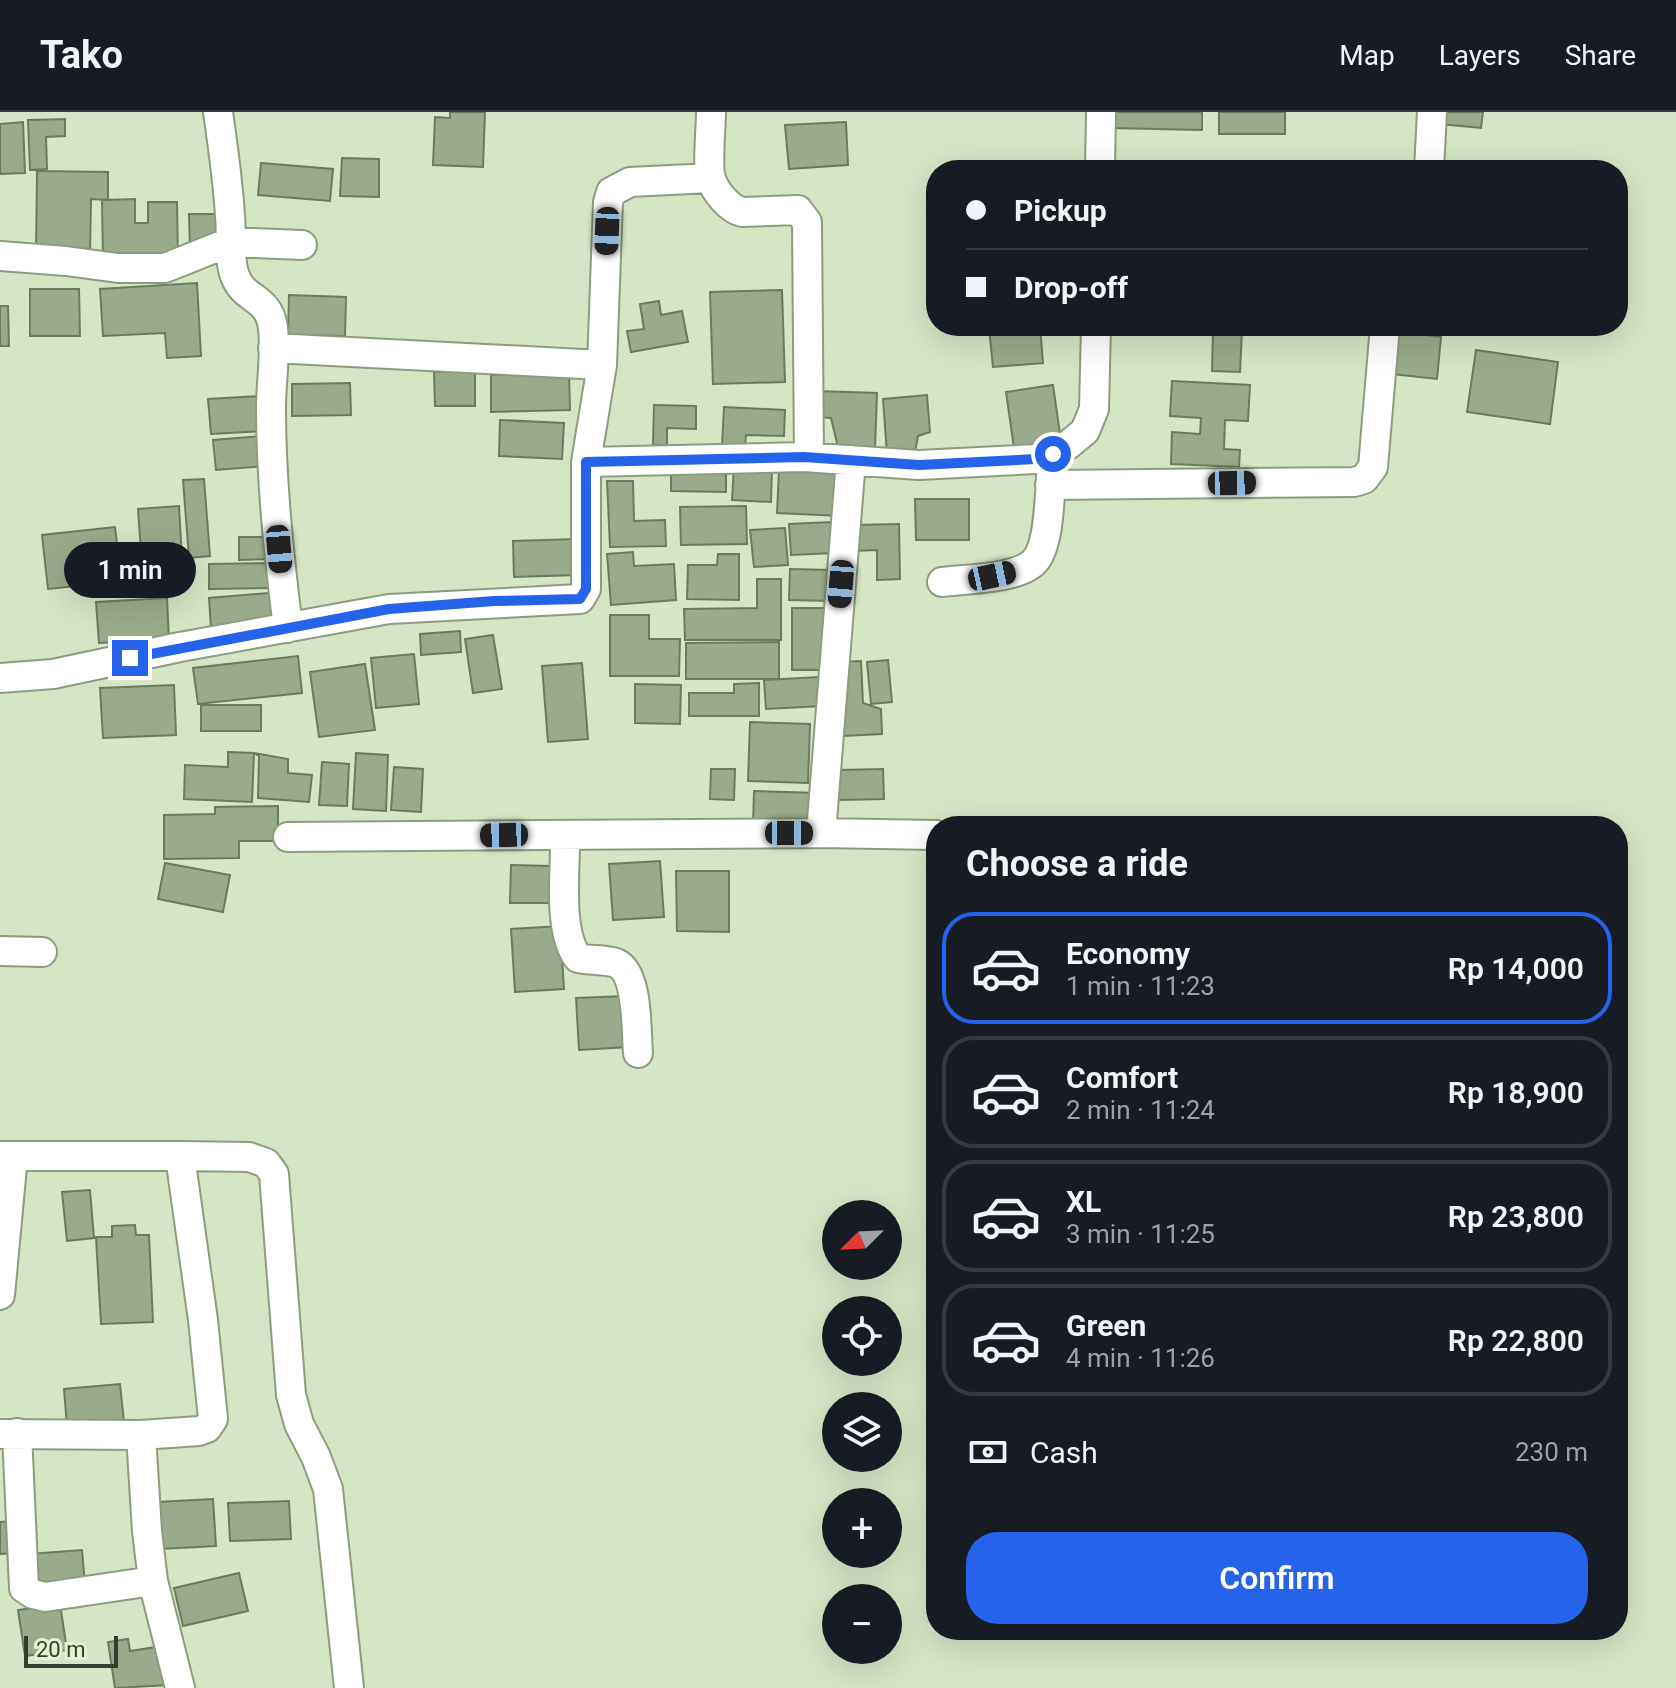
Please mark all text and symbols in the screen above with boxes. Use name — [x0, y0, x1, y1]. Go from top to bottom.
text: Tako — [40, 33, 123, 77]
text: Map — [1339, 39, 1395, 72]
text: Layers — [1439, 39, 1521, 72]
text: Share — [1565, 39, 1636, 72]
text: Pickup — [1014, 193, 1107, 228]
car — [594, 207, 620, 255]
text: Drop-off — [1014, 270, 1128, 305]
route start — [1035, 436, 1071, 472]
car — [1208, 471, 1256, 495]
car — [265, 524, 293, 574]
callout: 1 min — [64, 542, 196, 598]
text: 1 min — [97, 555, 163, 585]
car — [827, 559, 855, 609]
car — [966, 559, 1018, 593]
route end — [112, 640, 148, 676]
car — [765, 821, 813, 845]
car — [480, 823, 528, 847]
text: Choose a ride — [966, 843, 1188, 885]
icon: car — [970, 932, 1042, 1004]
text: Economy — [1066, 936, 1190, 971]
text: Rp 14,000 — [1448, 951, 1584, 986]
text: 1 min · 11:23 — [1066, 971, 1215, 1001]
icon: car — [970, 1056, 1042, 1128]
text: Comfort — [1066, 1060, 1178, 1095]
text: Rp 18,900 — [1448, 1075, 1584, 1110]
text: 2 min · 11:24 — [1066, 1095, 1215, 1125]
icon: car — [970, 1180, 1042, 1252]
text: XL — [1066, 1184, 1101, 1219]
text: Rp 23,800 — [1448, 1199, 1584, 1234]
north arrow — [822, 1200, 902, 1280]
map controls — [822, 1200, 902, 1664]
text: 3 min · 11:25 — [1066, 1219, 1215, 1249]
button: locate — [822, 1296, 902, 1376]
icon: car — [970, 1304, 1042, 1376]
text: Green — [1066, 1308, 1146, 1343]
text: Rp 22,800 — [1448, 1323, 1584, 1358]
text: 4 min · 11:26 — [1066, 1343, 1215, 1373]
button: layers — [822, 1392, 902, 1472]
icon: cash — [966, 1430, 1010, 1474]
text: Cash — [1030, 1435, 1098, 1470]
text: 230 m — [1515, 1437, 1588, 1467]
button: + — [822, 1488, 902, 1568]
button: Confirm — [966, 1532, 1588, 1624]
button: − — [822, 1584, 902, 1664]
scale bar — [24, 1632, 118, 1668]
text: 20 m — [36, 1637, 85, 1662]

